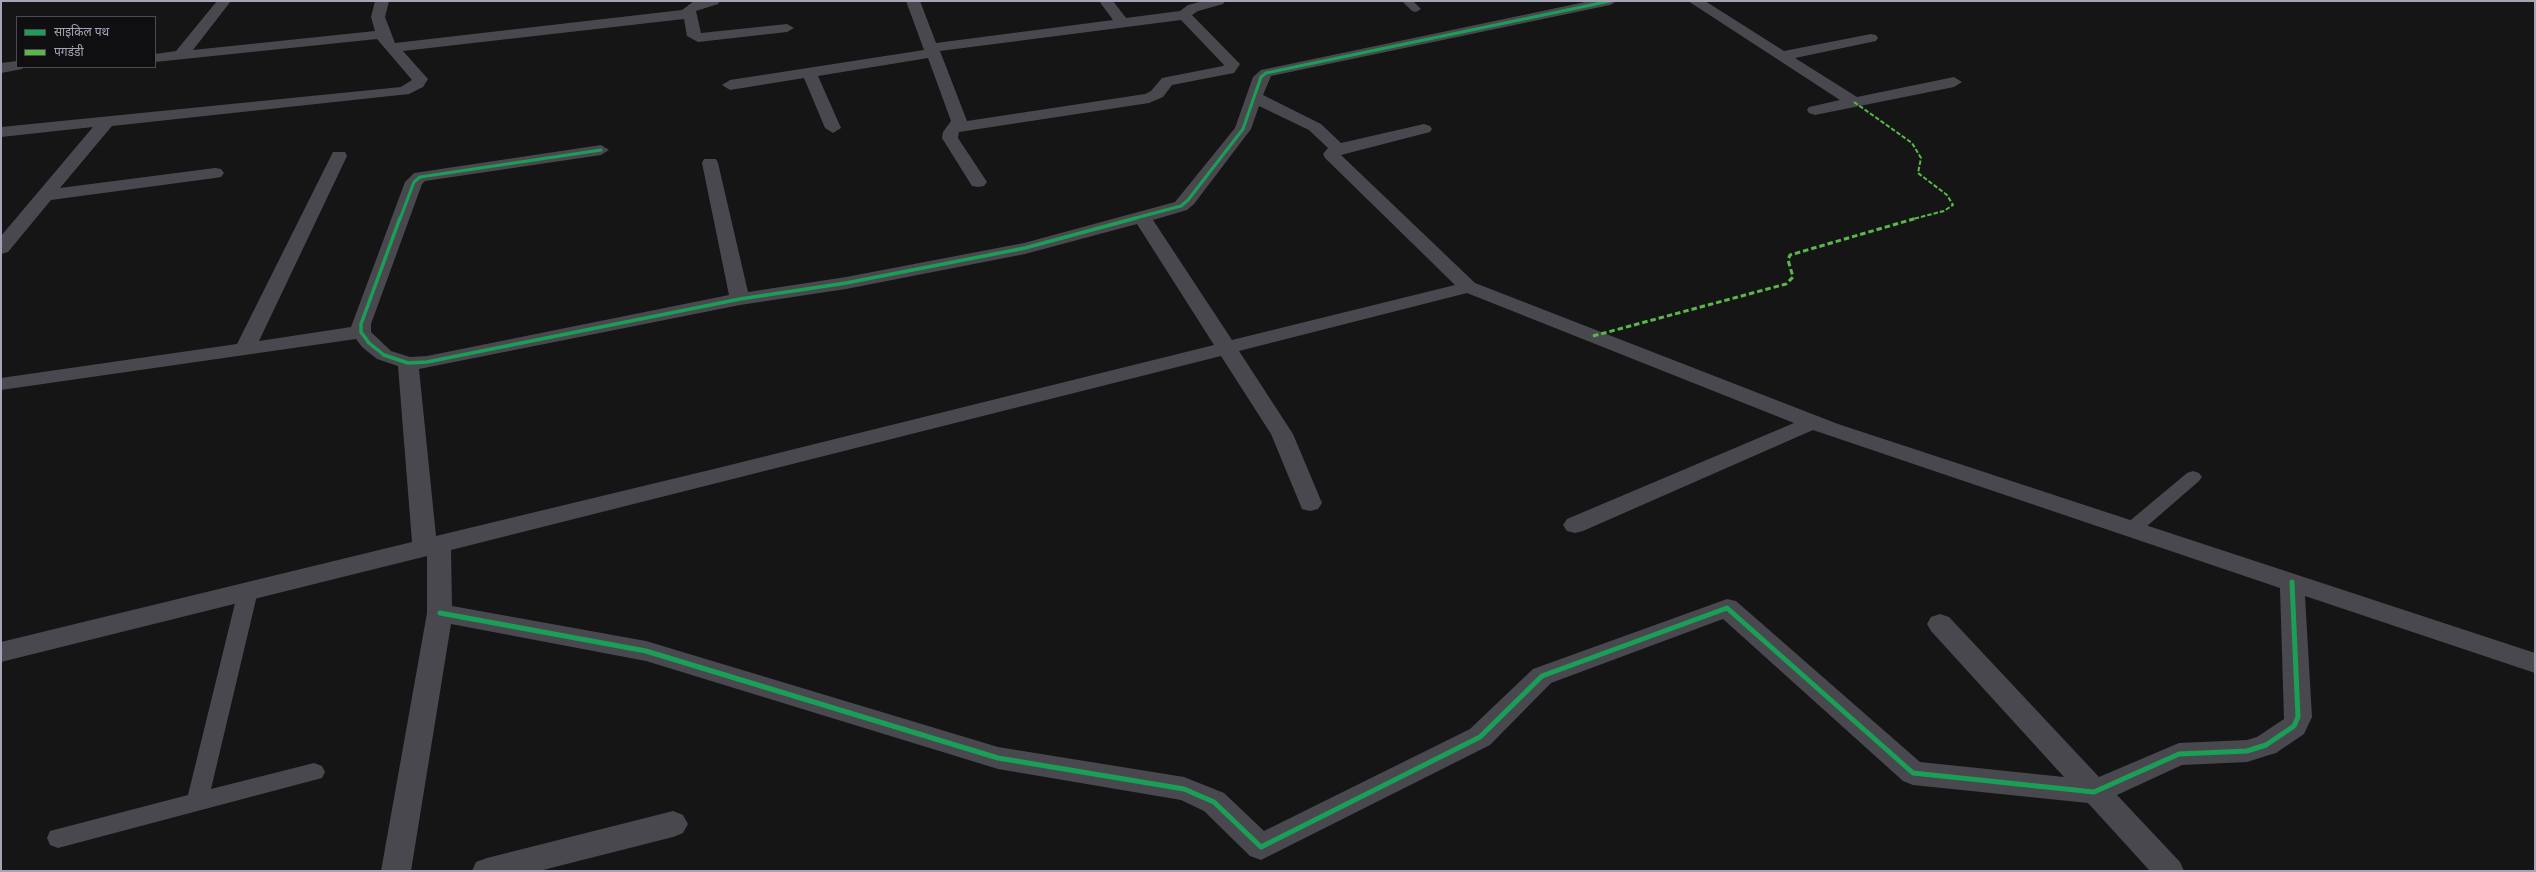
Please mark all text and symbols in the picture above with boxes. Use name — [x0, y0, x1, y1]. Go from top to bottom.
legend — [16, 16, 156, 68]
text: साइकिल पथ — [54, 23, 109, 40]
text: पगडंडी — [54, 43, 84, 60]

